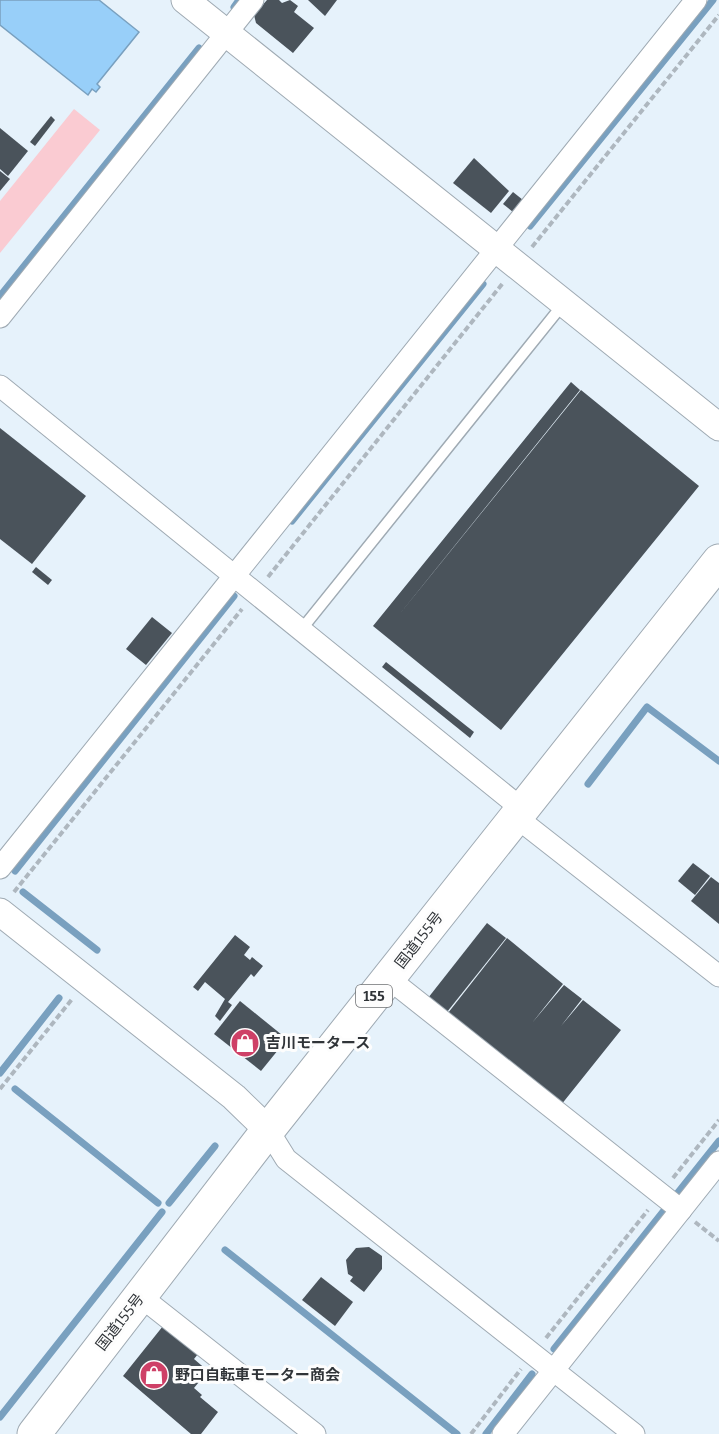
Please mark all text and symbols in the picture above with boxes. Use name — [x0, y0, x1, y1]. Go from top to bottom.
street label: 国道155号 — [391, 908, 447, 972]
road number: 155 — [356, 985, 392, 1007]
shop icon: 吉川モータース — [229, 1027, 261, 1059]
place label: 吉川モータース — [266, 1034, 370, 1052]
street label: 国道155号 — [92, 1290, 148, 1354]
shop icon: 野口自転車モーター商会 — [138, 1359, 170, 1391]
place label: 野口自転車モーター商会 — [175, 1366, 340, 1384]

